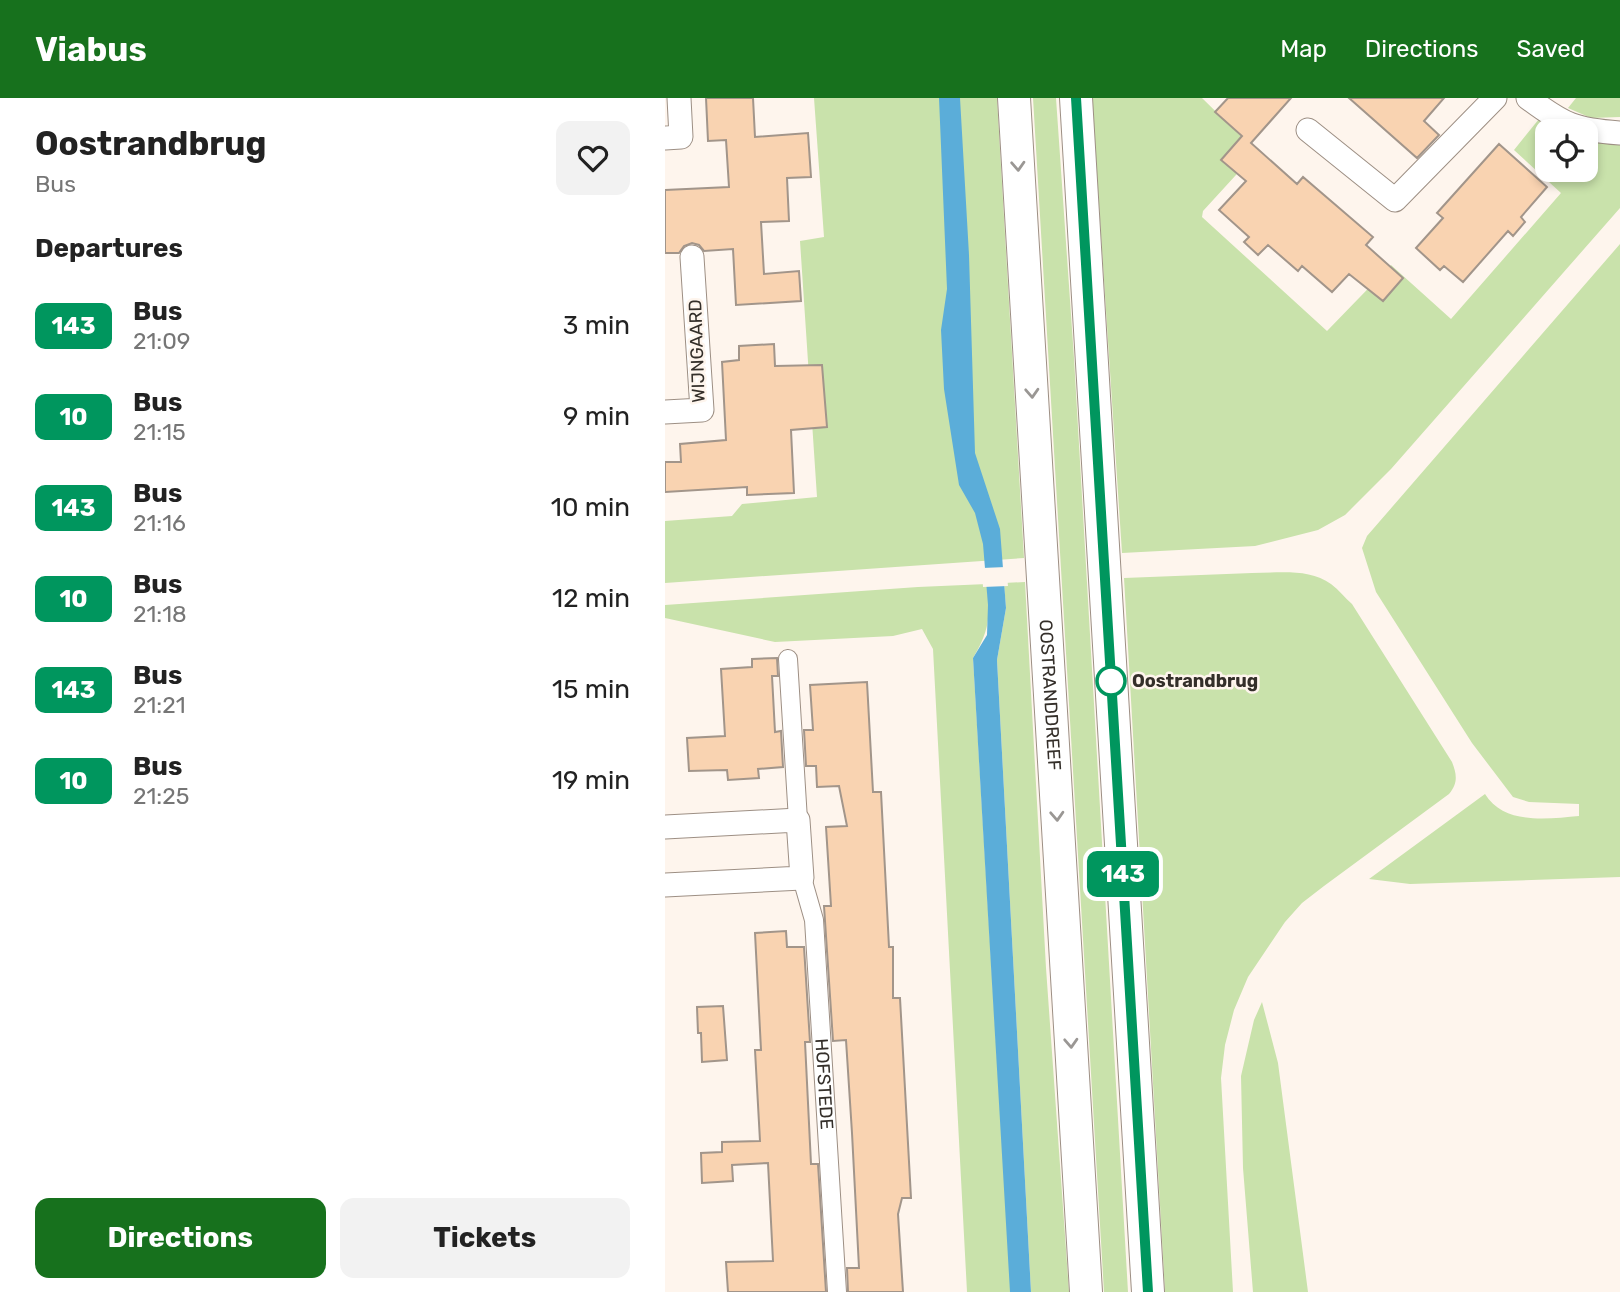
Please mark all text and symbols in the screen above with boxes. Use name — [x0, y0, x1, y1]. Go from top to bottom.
text: Viabus — [35, 30, 147, 69]
text: Map — [1280, 35, 1327, 63]
text: Directions — [1365, 35, 1478, 63]
text: Saved — [1516, 35, 1585, 63]
map controls — [1535, 119, 1598, 182]
button: locate — [1535, 119, 1598, 182]
button: heart — [556, 121, 630, 195]
text: Oostrandbrug — [35, 124, 266, 163]
one-way arrow — [1010, 161, 1025, 172]
text: Bus — [35, 170, 76, 198]
text: Departures — [35, 233, 183, 264]
text: Bus — [133, 296, 182, 327]
street label: WIJNGAARD — [684, 299, 710, 403]
text: 3 min — [563, 310, 630, 341]
text: 143 — [51, 312, 96, 340]
text: 21:09 — [133, 327, 190, 355]
text: Bus — [133, 387, 182, 418]
one-way arrow — [1024, 388, 1039, 399]
text: 9 min — [563, 401, 630, 432]
text: 10 — [59, 403, 88, 431]
text: 21:15 — [133, 418, 186, 446]
text: Bus — [133, 478, 182, 509]
text: 10 min — [551, 492, 630, 523]
text: 143 — [51, 494, 96, 522]
text: 21:16 — [133, 509, 186, 537]
text: Bus — [133, 569, 182, 600]
text: 12 min — [552, 583, 630, 614]
text: 10 — [59, 585, 88, 613]
text: 21:18 — [133, 600, 187, 628]
street label: OOSTRANDDREEF — [1034, 619, 1066, 771]
text: Bus — [133, 660, 182, 691]
marker: Oostrandbrug — [1096, 666, 1126, 696]
place label: Oostrandbrug — [1132, 670, 1258, 692]
text: 15 min — [552, 674, 630, 705]
text: 143 — [51, 676, 96, 704]
text: 21:21 — [133, 691, 186, 719]
text: Bus — [133, 751, 182, 782]
text: 19 min — [552, 765, 630, 796]
text: 10 — [59, 767, 88, 795]
text: 21:25 — [133, 782, 189, 810]
one-way arrow — [1049, 811, 1064, 822]
line badge: 143 — [1083, 851, 1163, 897]
text: 143 — [1101, 860, 1145, 888]
street label: HOFSTEDE — [810, 1038, 838, 1130]
one-way arrow — [1063, 1038, 1078, 1049]
button: Directions — [35, 1198, 326, 1278]
button: Tickets — [340, 1198, 630, 1278]

